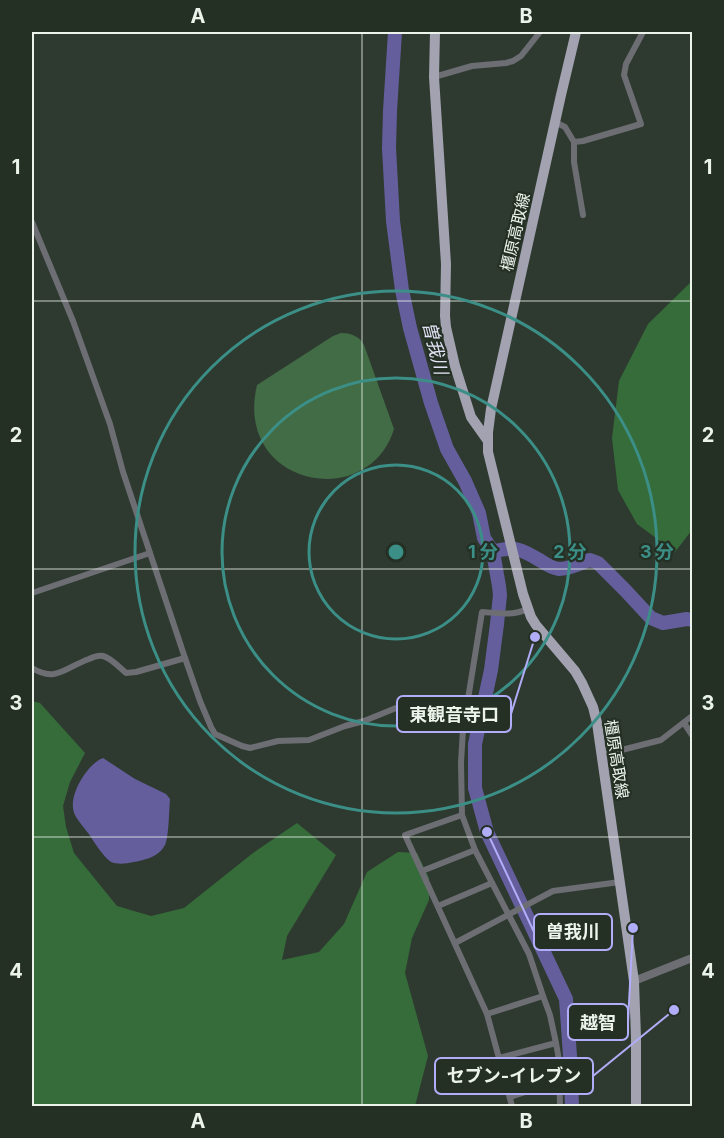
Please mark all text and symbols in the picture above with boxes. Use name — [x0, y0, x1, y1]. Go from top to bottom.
text: A — [191, 4, 206, 28]
text: B — [519, 4, 533, 28]
text: 1 — [12, 155, 20, 179]
text: 1 — [704, 155, 712, 179]
street label: 橿原高取線 — [496, 191, 534, 273]
water label: 曽我川 — [419, 319, 453, 379]
text: 2 — [10, 423, 22, 447]
text: 2 — [702, 423, 714, 447]
text: 1 分 — [468, 541, 498, 562]
text: 2 分 — [553, 541, 587, 562]
text: 3 分 — [640, 541, 674, 562]
centre of rings — [386, 542, 406, 562]
text: 3 — [10, 691, 22, 715]
text: 3 — [702, 691, 714, 715]
callout: 東観音寺口 — [397, 696, 511, 732]
text: 東観音寺口 — [409, 704, 499, 725]
street label: 橿原高取線 — [601, 718, 633, 800]
callout: 曽我川 — [534, 914, 612, 950]
text: 曽我川 — [546, 921, 600, 942]
text: 4 — [9, 959, 23, 983]
text: 4 — [701, 959, 715, 983]
callout: 越智 — [568, 1004, 628, 1040]
text: 越智 — [580, 1012, 616, 1033]
callout: セブン-イレブン — [435, 1058, 593, 1094]
text: セブン-イレブン — [447, 1065, 581, 1086]
text: A — [191, 1109, 206, 1133]
text: B — [519, 1109, 533, 1133]

